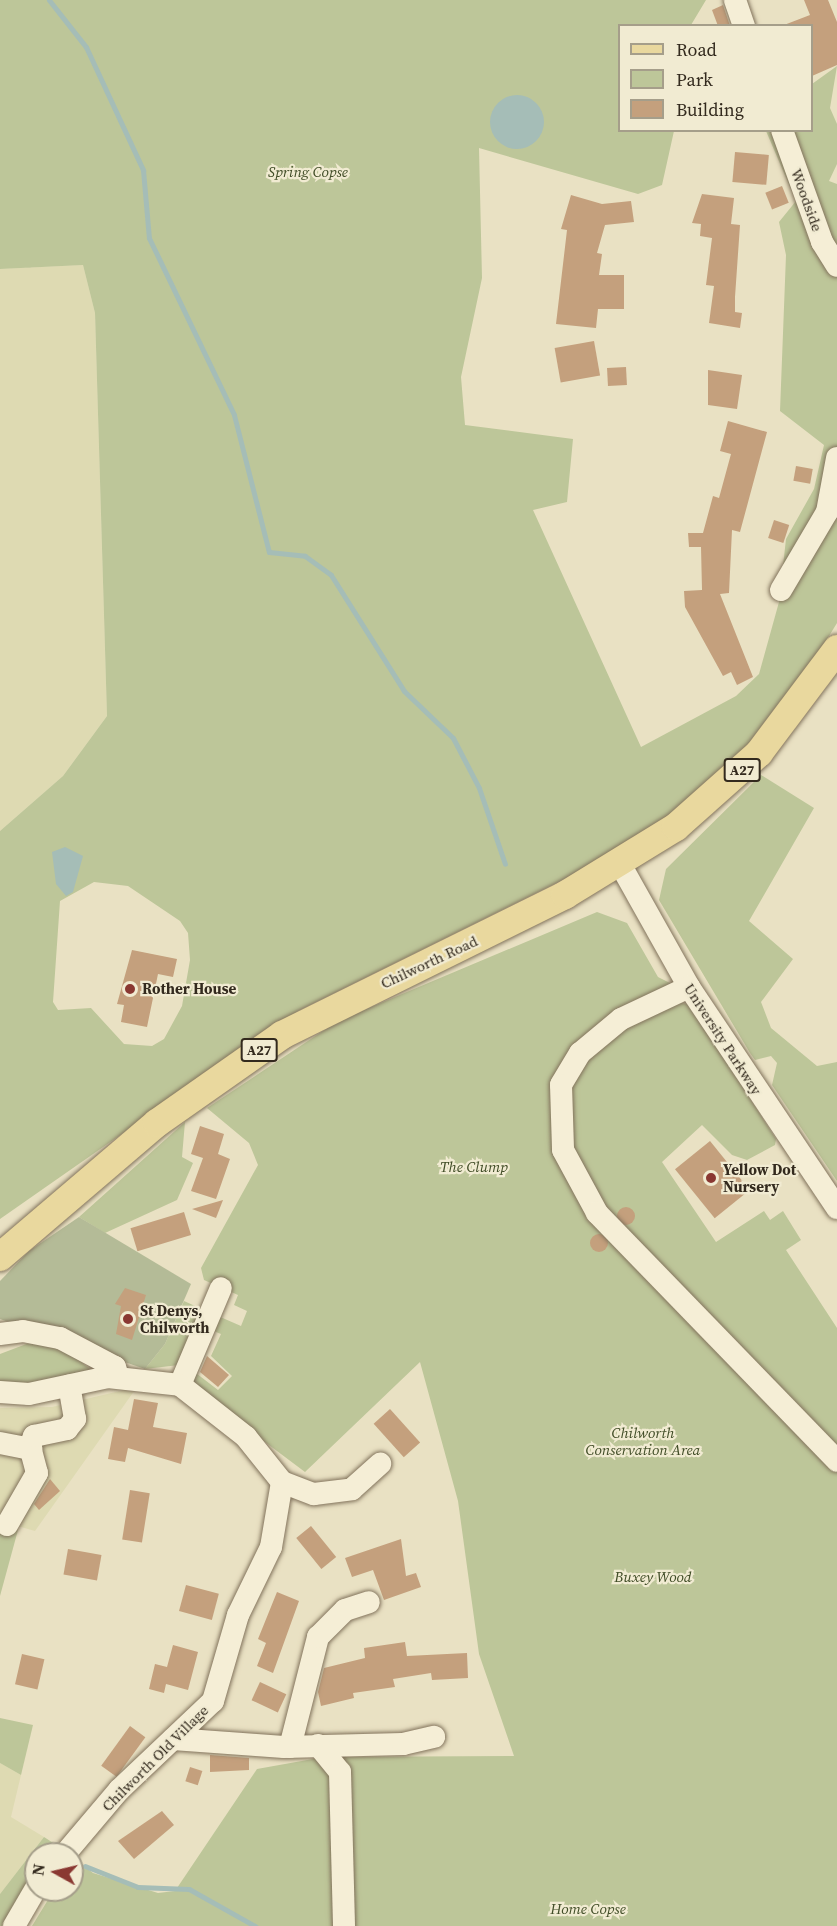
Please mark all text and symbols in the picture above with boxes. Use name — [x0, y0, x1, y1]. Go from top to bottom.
legend — [618, 24, 813, 132]
text: Road — [676, 37, 717, 62]
text: Park — [676, 67, 713, 92]
text: Building — [676, 97, 744, 122]
park label: Spring Copse — [268, 163, 348, 181]
street label: Woodside — [787, 166, 827, 234]
road number: A27 — [722, 759, 762, 781]
street label: Chilworth Road — [378, 932, 480, 992]
place label: Rother House — [142, 980, 236, 998]
street label: University Parkway — [680, 980, 766, 1098]
marker: Rother House — [123, 982, 137, 996]
road number: A27 — [240, 1039, 278, 1061]
park label: The Clump — [440, 1158, 508, 1176]
place label: Yellow Dot Nursery — [723, 1160, 796, 1195]
marker: Yellow Dot Nursery — [704, 1171, 718, 1185]
place label: St Denys, Chilworth — [140, 1301, 210, 1336]
marker: St Denys, Chilworth — [121, 1312, 135, 1326]
park label: Chilworth Conservation Area — [586, 1423, 700, 1458]
park label: Buxey Wood — [614, 1568, 692, 1586]
street label: Chilworth Old Village — [98, 1701, 212, 1815]
north arrow — [24, 1842, 84, 1902]
text: N — [26, 1862, 50, 1877]
park label: Home Copse — [550, 1900, 626, 1918]

